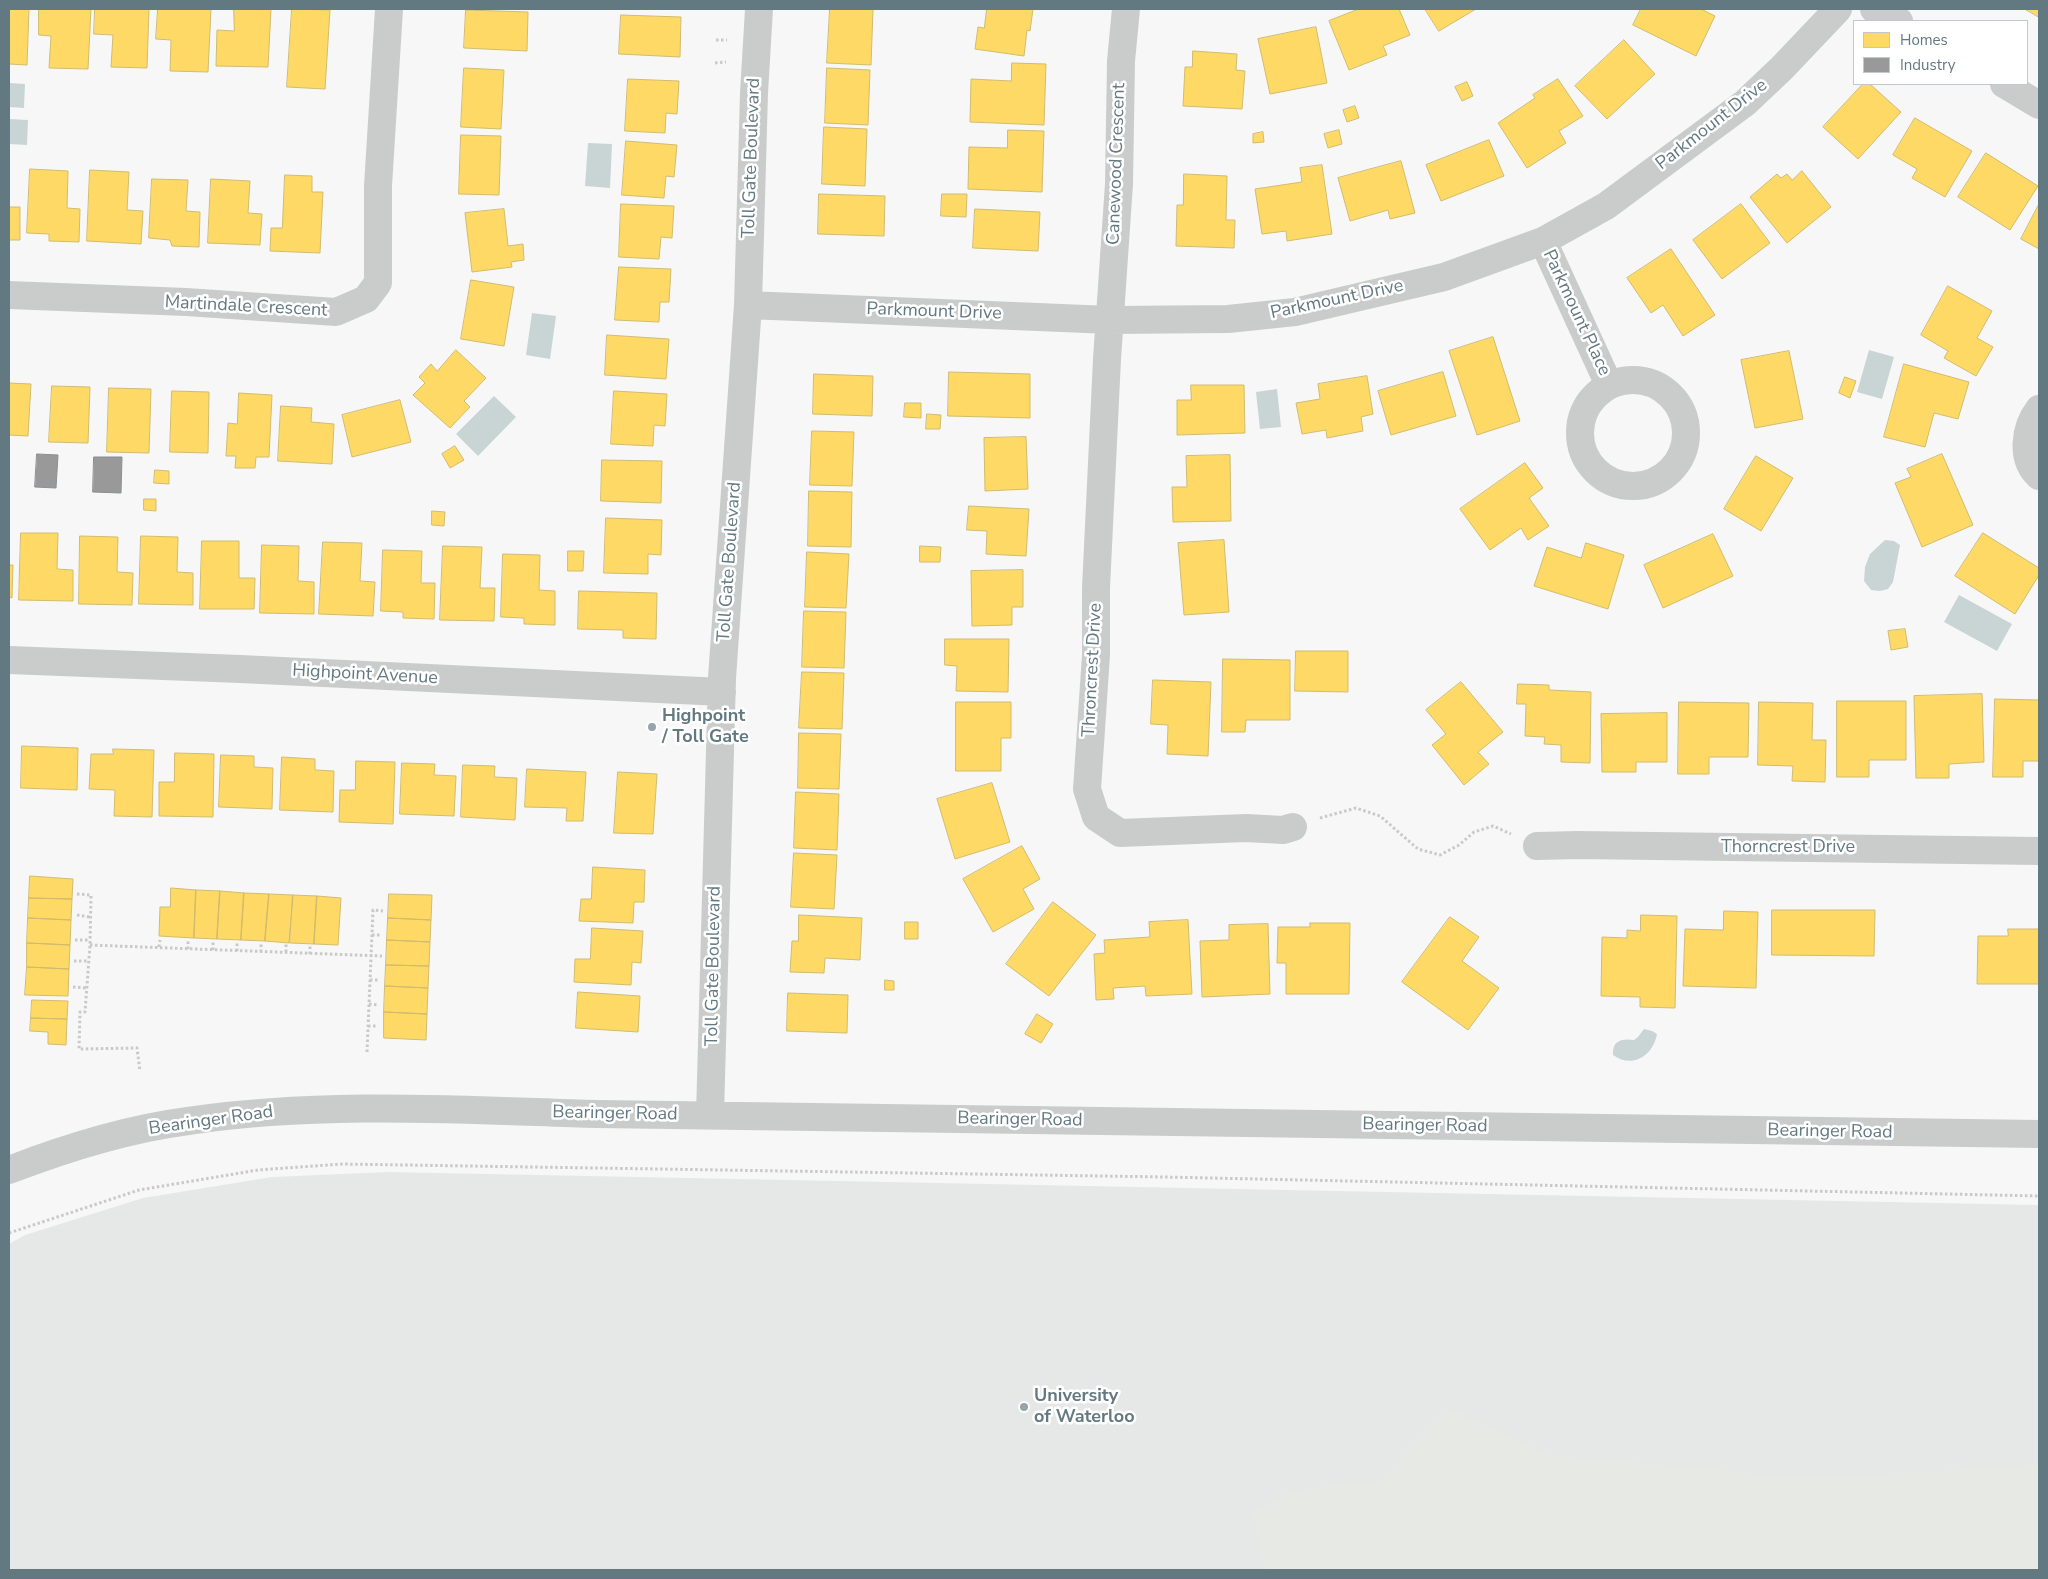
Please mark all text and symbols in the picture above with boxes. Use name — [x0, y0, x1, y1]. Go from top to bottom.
legend — [1853, 20, 2028, 85]
text: Homes — [1900, 30, 1948, 50]
text: Industry — [1900, 55, 1955, 75]
street label: Parkmount Drive — [1652, 75, 1772, 175]
street label: Toll Gate Boulevard — [738, 78, 766, 238]
street label: Canewood Crescent — [1103, 83, 1131, 245]
street label: Parkmount Place — [1537, 247, 1615, 379]
street label: Parkmount Drive — [1269, 275, 1405, 325]
street label: Martindale Crescent — [164, 292, 328, 322]
street label: Parkmount Drive — [866, 299, 1002, 325]
street label: Toll Gate Boulevard — [714, 481, 746, 643]
street label: Throncrest Drive — [1079, 603, 1107, 737]
street label: Highpoint Avenue — [292, 660, 438, 690]
place label: Highpoint / Toll Gate — [662, 706, 749, 749]
marker: Highpoint / Toll Gate — [646, 721, 658, 733]
street label: Thorncrest Drive — [1721, 837, 1855, 859]
street label: Toll Gate Boulevard — [702, 886, 726, 1046]
street label: Bearinger Road — [148, 1102, 274, 1140]
street label: Bearinger Road — [552, 1102, 678, 1126]
street label: Bearinger Road — [957, 1108, 1083, 1132]
street label: Bearinger Road — [1362, 1114, 1488, 1138]
street label: Bearinger Road — [1767, 1120, 1893, 1144]
place label: University of Waterloo — [1034, 1386, 1135, 1428]
marker: University of Waterloo — [1018, 1401, 1030, 1413]

